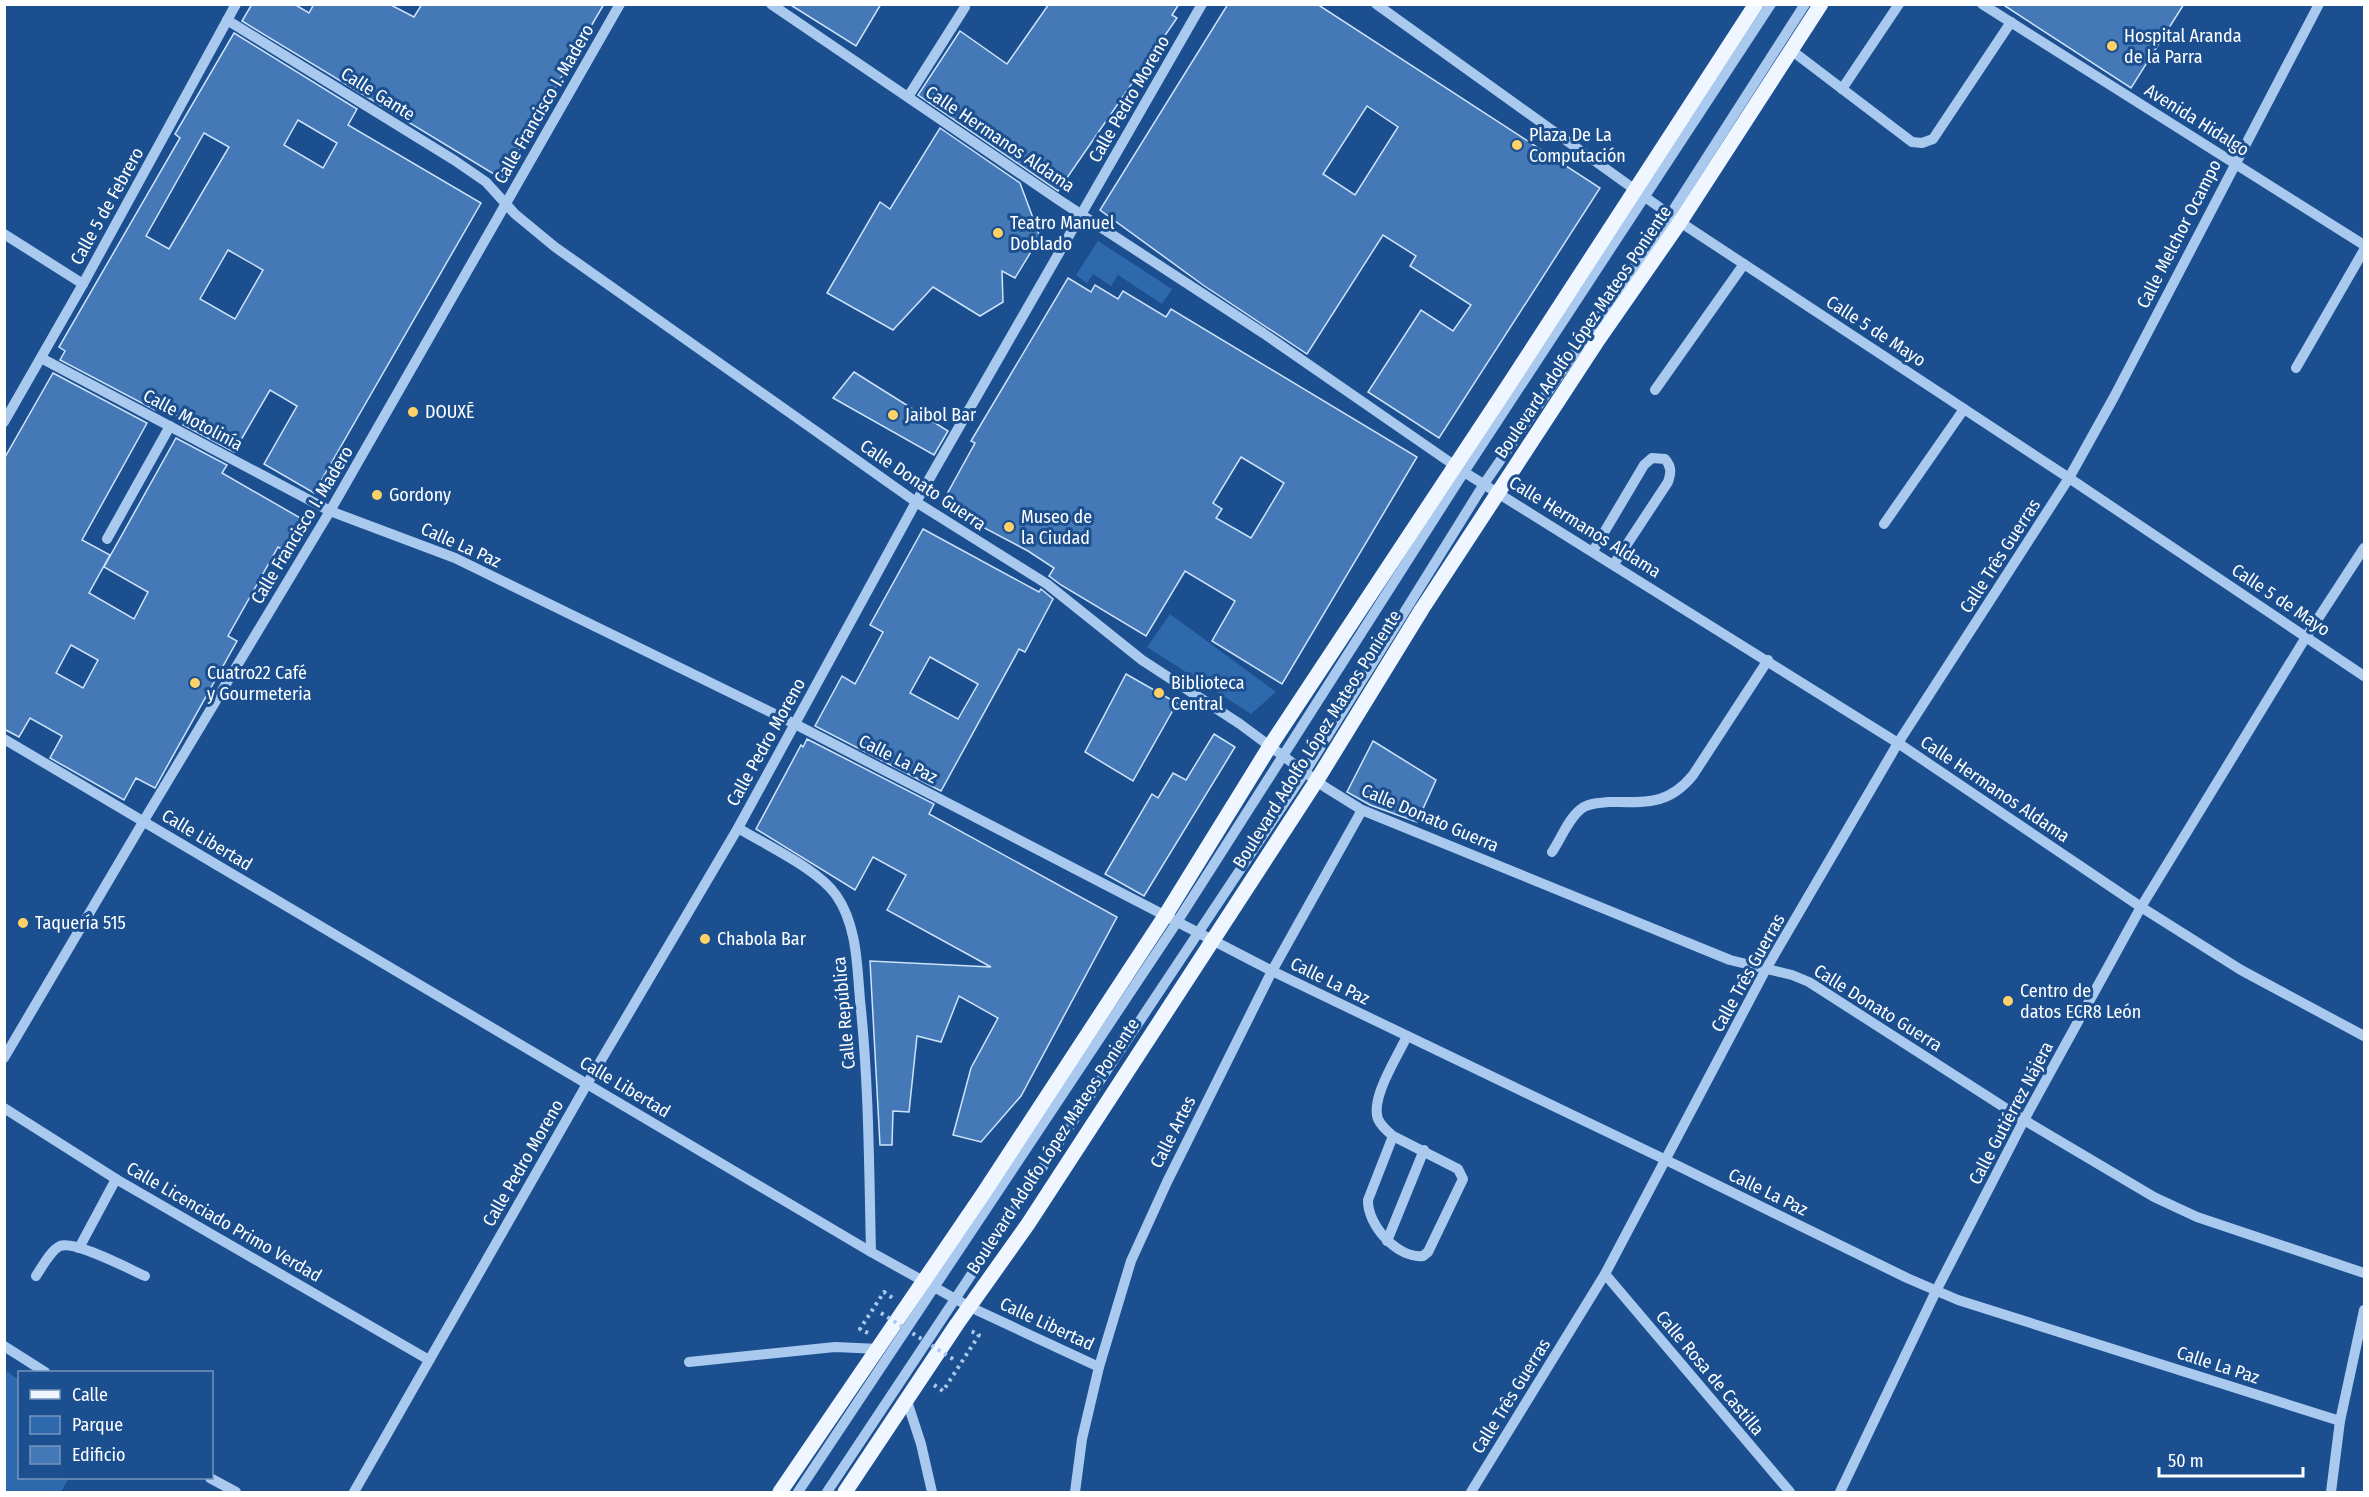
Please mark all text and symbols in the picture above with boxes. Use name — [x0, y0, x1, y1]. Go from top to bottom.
street label: Calle Francisco I. Madero — [489, 20, 599, 188]
place label: Hospital Aranda de la Parra — [2124, 25, 2242, 68]
street label: Calle Pedro Moreno — [1084, 32, 1174, 166]
marker: Hospital Aranda de la Parra — [2105, 39, 2119, 53]
street label: Calle Gante — [337, 63, 419, 125]
street label: Avenida Hidalgo — [2141, 79, 2253, 161]
street label: Calle Hermanos Aldama — [921, 81, 1079, 197]
place label: Plaza De La Computación — [1529, 124, 1626, 167]
marker: Plaza De La Computación — [1510, 138, 1524, 152]
street label: Calle 5 de Febrero — [66, 143, 148, 269]
street label: Calle Melchor Ocampo — [2132, 156, 2226, 312]
street label: Boulevard Adolfo López Mateos Poniente — [1490, 201, 1676, 463]
place label: Teatro Manuel Doblado — [1010, 212, 1115, 255]
marker: Teatro Manuel Doblado — [991, 226, 1005, 240]
street label: Calle 5 de Mayo — [1822, 291, 1930, 371]
street label: Calle Motolinía — [139, 385, 247, 456]
place label: DOUXĒ — [425, 401, 475, 423]
place label: Jaibol Bar — [905, 404, 977, 426]
marker: DOUXĒ — [406, 405, 420, 419]
marker: Jaibol Bar — [886, 408, 900, 422]
street label: Calle Donato Guerra — [856, 435, 990, 535]
street label: Calle Francisco I. Madero — [246, 442, 358, 608]
street label: Calle Hermanos Aldama — [1505, 471, 1665, 583]
place label: Gordony — [389, 484, 451, 506]
marker: Gordony — [370, 488, 384, 502]
street label: Calle Três Guerras — [1955, 495, 2045, 617]
place label: Museo de la Ciudad — [1021, 506, 1092, 549]
street label: Calle La Paz — [417, 518, 505, 572]
marker: Museo de la Ciudad — [1002, 520, 1016, 534]
street label: Calle 5 de Mayo — [2228, 559, 2334, 641]
street label: Boulevard Adolfo López Mateos Poniente — [1228, 606, 1406, 872]
place label: Cuatro22 Café y Gourmeteria — [207, 662, 312, 705]
place label: Biblioteca Central — [1171, 672, 1245, 715]
street label: Calle Pedro Moreno — [722, 674, 810, 810]
marker: Cuatro22 Café y Gourmeteria — [188, 676, 202, 690]
marker: Biblioteca Central — [1152, 686, 1166, 700]
street label: Calle La Paz — [855, 730, 941, 788]
street label: Calle Hermanos Aldama — [1916, 731, 2074, 847]
street label: Calle Donato Guerra — [1358, 779, 1502, 857]
street label: Calle Libertad — [158, 804, 256, 876]
street label: Calle Três Guerras — [1706, 910, 1790, 1036]
place label: Taquería 515 — [35, 912, 126, 934]
marker: Taquería 515 — [16, 916, 30, 930]
place label: Chabola Bar — [717, 928, 807, 950]
marker: Chabola Bar — [698, 932, 712, 946]
street label: Calle La Paz — [1287, 952, 1373, 1010]
street label: Calle República — [828, 956, 860, 1070]
street label: Calle Donato Guerra — [1810, 960, 1946, 1056]
place label: Centro de datos ECR8 León — [2020, 980, 2141, 1023]
marker: Centro de datos ECR8 León — [2001, 994, 2015, 1008]
street label: Boulevard Adolfo López Mateos Poniente — [962, 1014, 1144, 1278]
street label: Calle Gutiérrez Nájera — [1964, 1038, 2058, 1188]
street label: Calle Libertad — [576, 1051, 674, 1123]
street label: Calle Artes — [1145, 1092, 1201, 1172]
street label: Calle Pedro Moreno — [478, 1096, 568, 1230]
street label: Calle Licenciado Primo Verdad — [122, 1157, 326, 1287]
street label: Calle La Paz — [1725, 1163, 1811, 1221]
street label: Calle Libertad — [996, 1293, 1098, 1355]
street label: Calle Rosa de Castilla — [1651, 1306, 1769, 1440]
street label: Calle Três Guerras — [1467, 1334, 1555, 1458]
street label: Calle La Paz — [2174, 1341, 2262, 1389]
legend — [18, 1371, 213, 1479]
text: Calle — [72, 1384, 108, 1406]
text: Parque — [72, 1414, 123, 1436]
scale bar — [2159, 1440, 2303, 1478]
text: Edificio — [72, 1444, 125, 1466]
text: 50 m — [2168, 1450, 2204, 1472]

